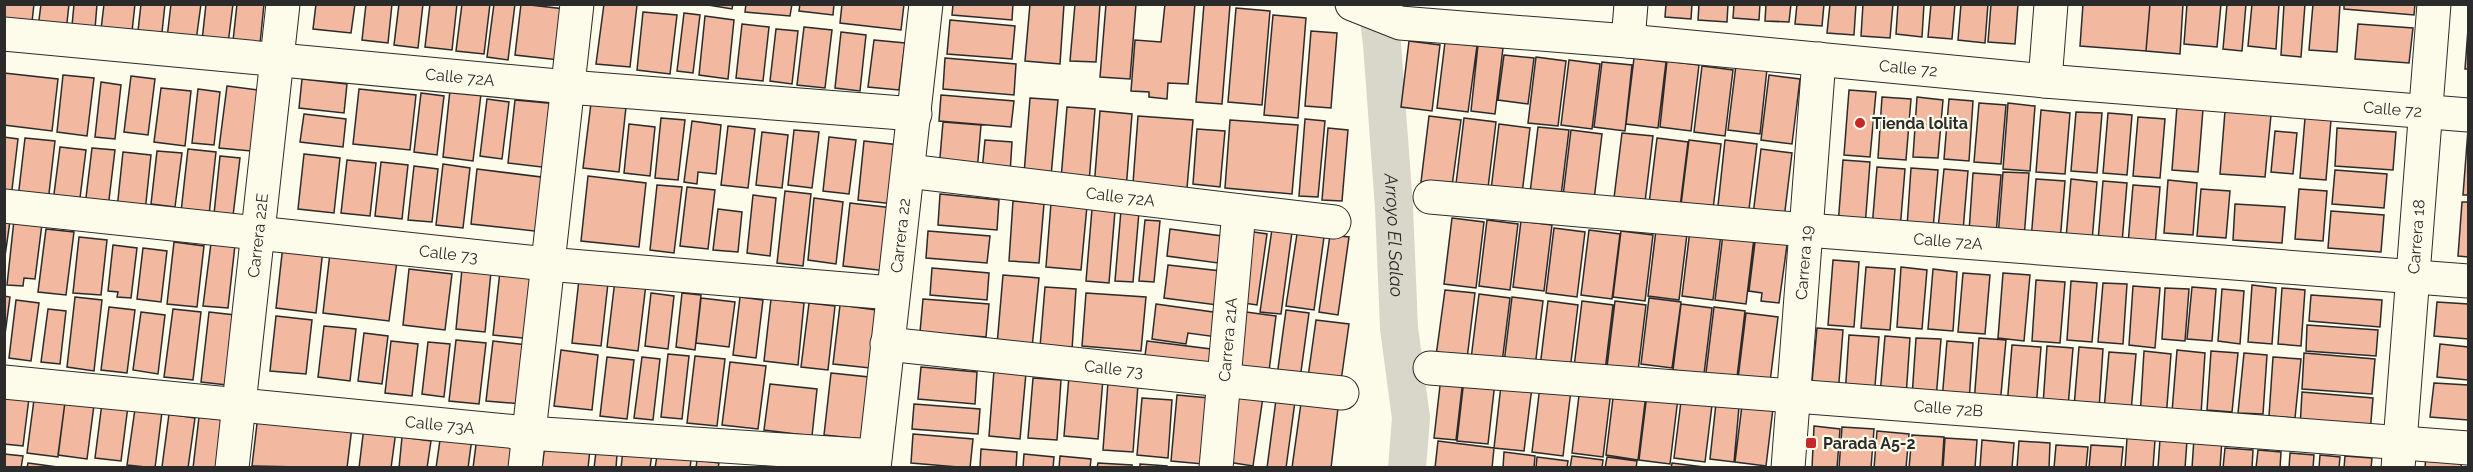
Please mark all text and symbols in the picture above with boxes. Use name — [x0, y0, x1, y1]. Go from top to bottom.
street label: Calle 72 — [1878, 56, 1939, 80]
street label: Calle 72A — [424, 64, 496, 90]
street label: Calle 72 — [2363, 97, 2423, 121]
place label: Tienda lolita — [1872, 114, 1968, 133]
marker: Tienda lolita — [1853, 116, 1867, 130]
water label: Arroyo El Salao — [1381, 172, 1408, 297]
street label: Calle 72A — [1085, 183, 1156, 210]
street label: Carrera 22E — [243, 192, 272, 279]
street label: Carrera 22 — [886, 197, 914, 274]
street label: Carrera 18 — [2404, 199, 2428, 275]
street label: Carrera 19 — [1791, 225, 1816, 301]
street label: Calle 72A — [1913, 229, 1984, 253]
street label: Calle 73 — [418, 241, 479, 266]
street label: Carrera 21A — [1214, 296, 1241, 382]
street label: Calle 73 — [1083, 356, 1144, 381]
street label: Calle 72B — [1913, 396, 1984, 420]
street label: Calle 73A — [404, 412, 476, 437]
place label: Parada A5-2 — [1823, 434, 1916, 453]
marker: Parada A5-2 — [1804, 436, 1818, 450]

